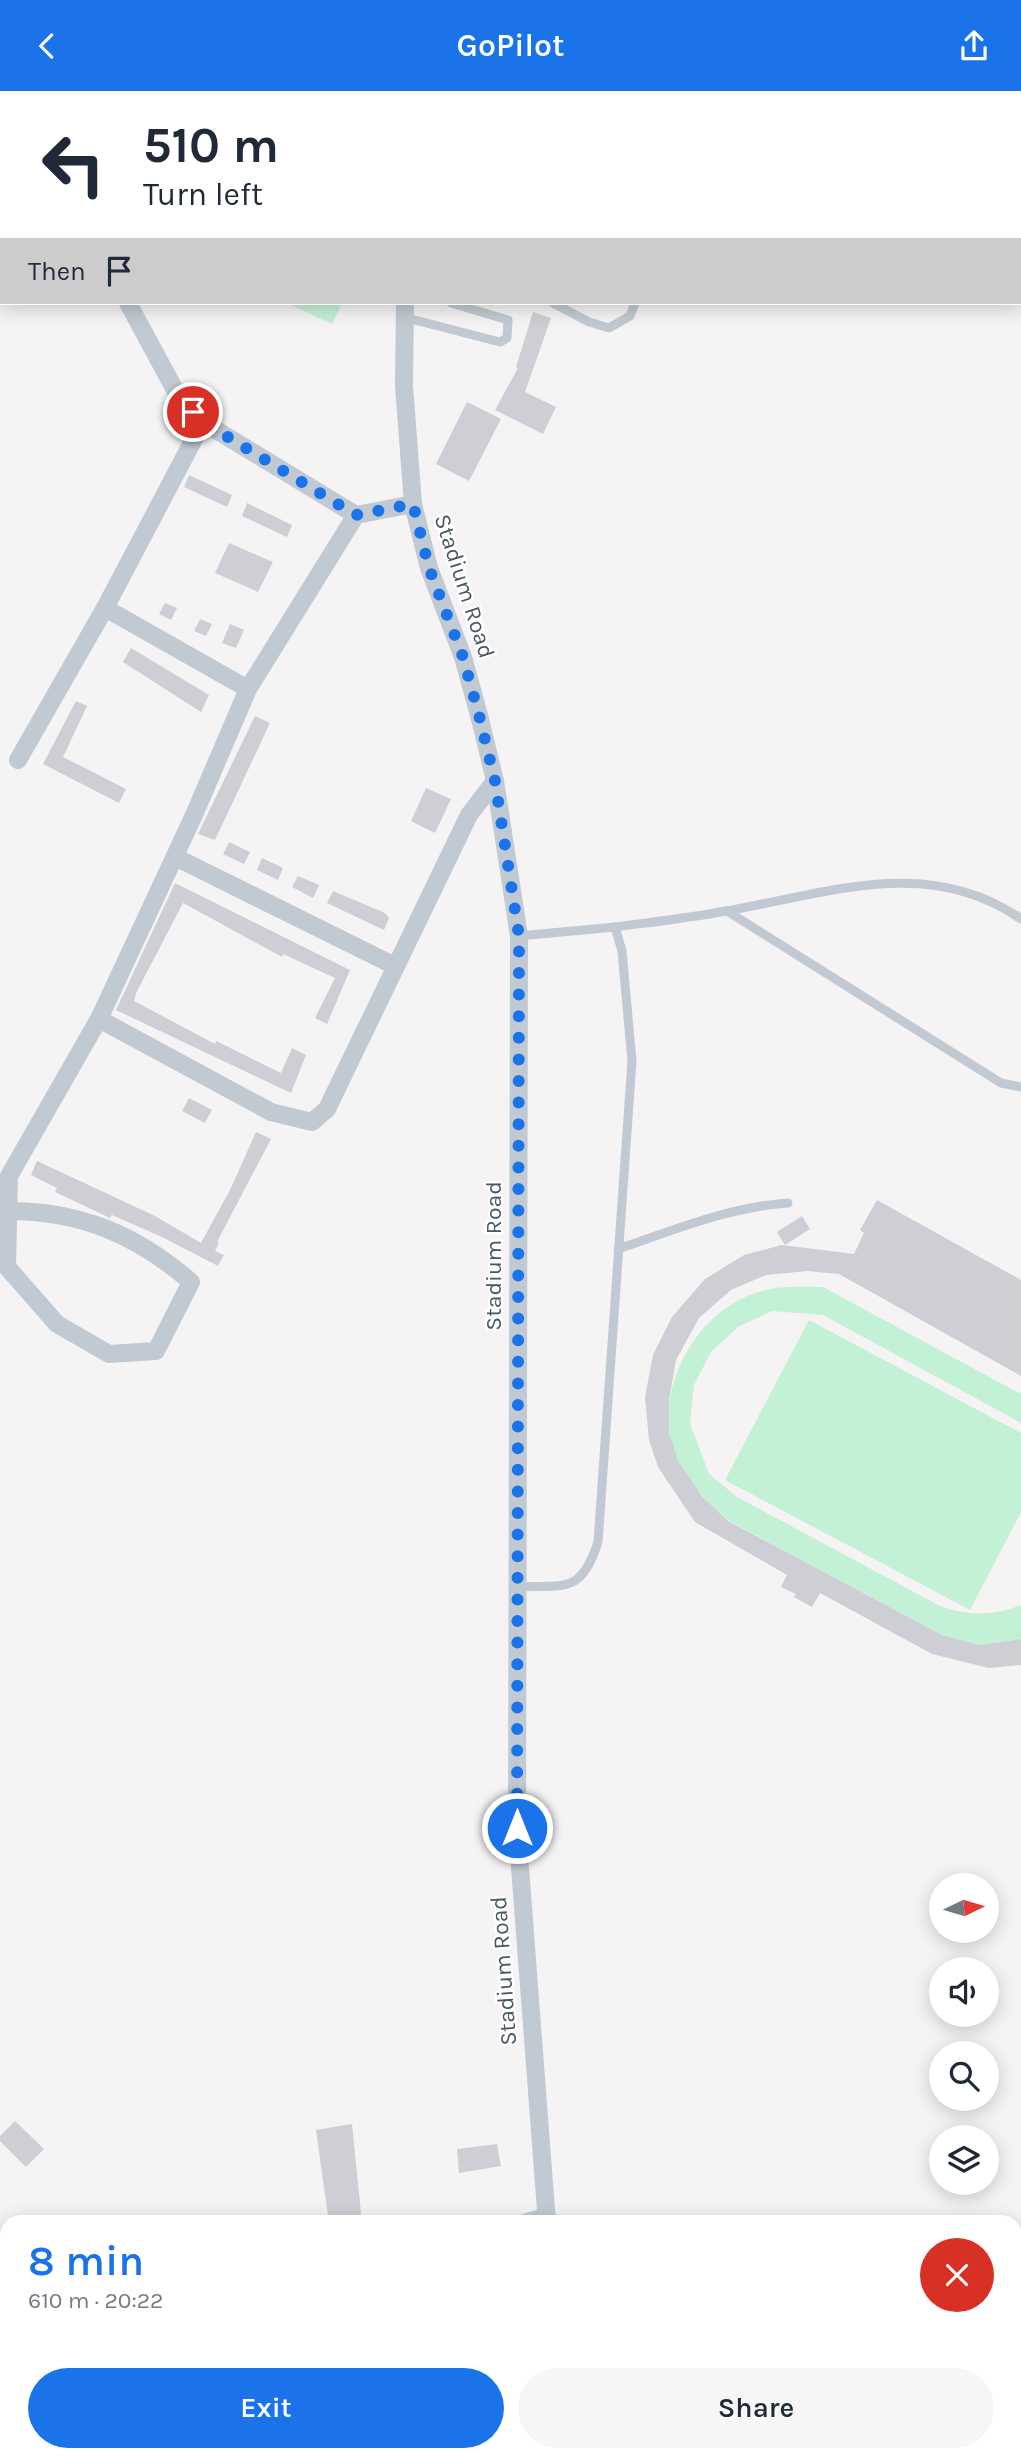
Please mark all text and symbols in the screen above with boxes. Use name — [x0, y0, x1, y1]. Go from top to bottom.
icon: back — [28, 27, 66, 65]
text: GoPilot — [457, 27, 564, 64]
icon: share — [955, 27, 993, 65]
text: 510 m — [143, 117, 279, 174]
icon: left — [28, 119, 119, 210]
text: Turn left — [143, 176, 263, 213]
icon: arrive — [100, 252, 138, 290]
text: Then — [28, 256, 86, 287]
pin — [163, 382, 223, 442]
icon: arrive — [174, 393, 212, 431]
street label: Stadium Road — [429, 511, 500, 661]
street label: Stadium Road — [480, 1181, 507, 1331]
position arrow — [480, 1791, 554, 1865]
north arrow — [929, 1873, 999, 1943]
map controls — [929, 1873, 999, 2195]
street label: Stadium Road — [485, 1895, 522, 2046]
button: sound — [929, 1957, 999, 2027]
button: search — [929, 2041, 999, 2111]
button: layers — [929, 2125, 999, 2195]
text: 8 min — [28, 2236, 144, 2286]
button: close — [920, 2238, 994, 2312]
text: 610 m · 20:22 — [28, 2287, 163, 2314]
button: Exit — [28, 2368, 504, 2448]
button: Share — [518, 2368, 994, 2448]

